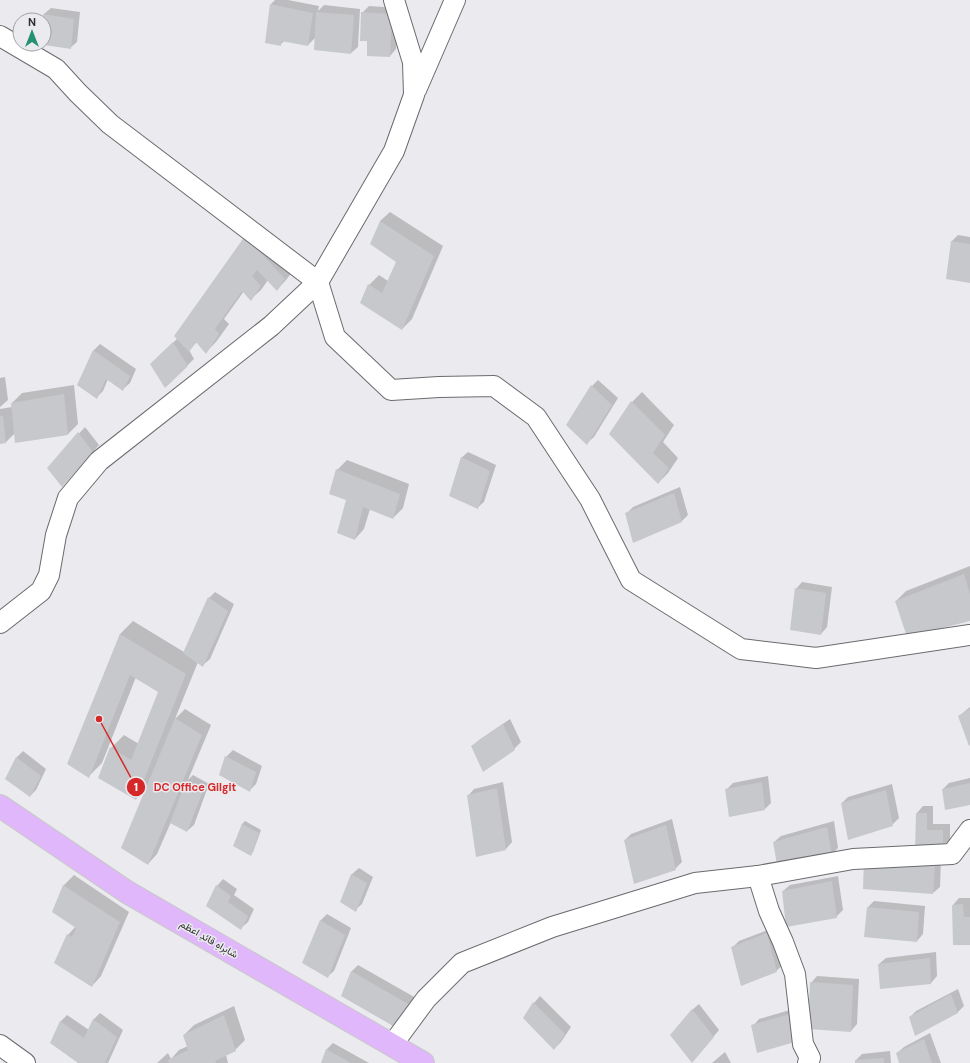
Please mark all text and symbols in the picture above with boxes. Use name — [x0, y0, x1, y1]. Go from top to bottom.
north arrow — [12, 12, 52, 52]
text: N — [28, 15, 36, 29]
callout: DC Office Gilgit — [126, 775, 245, 798]
text: 1 — [134, 779, 138, 795]
text: DC Office Gilgit — [154, 780, 237, 794]
street label: شاہراہِ قائدِ اعظم — [178, 917, 241, 961]

